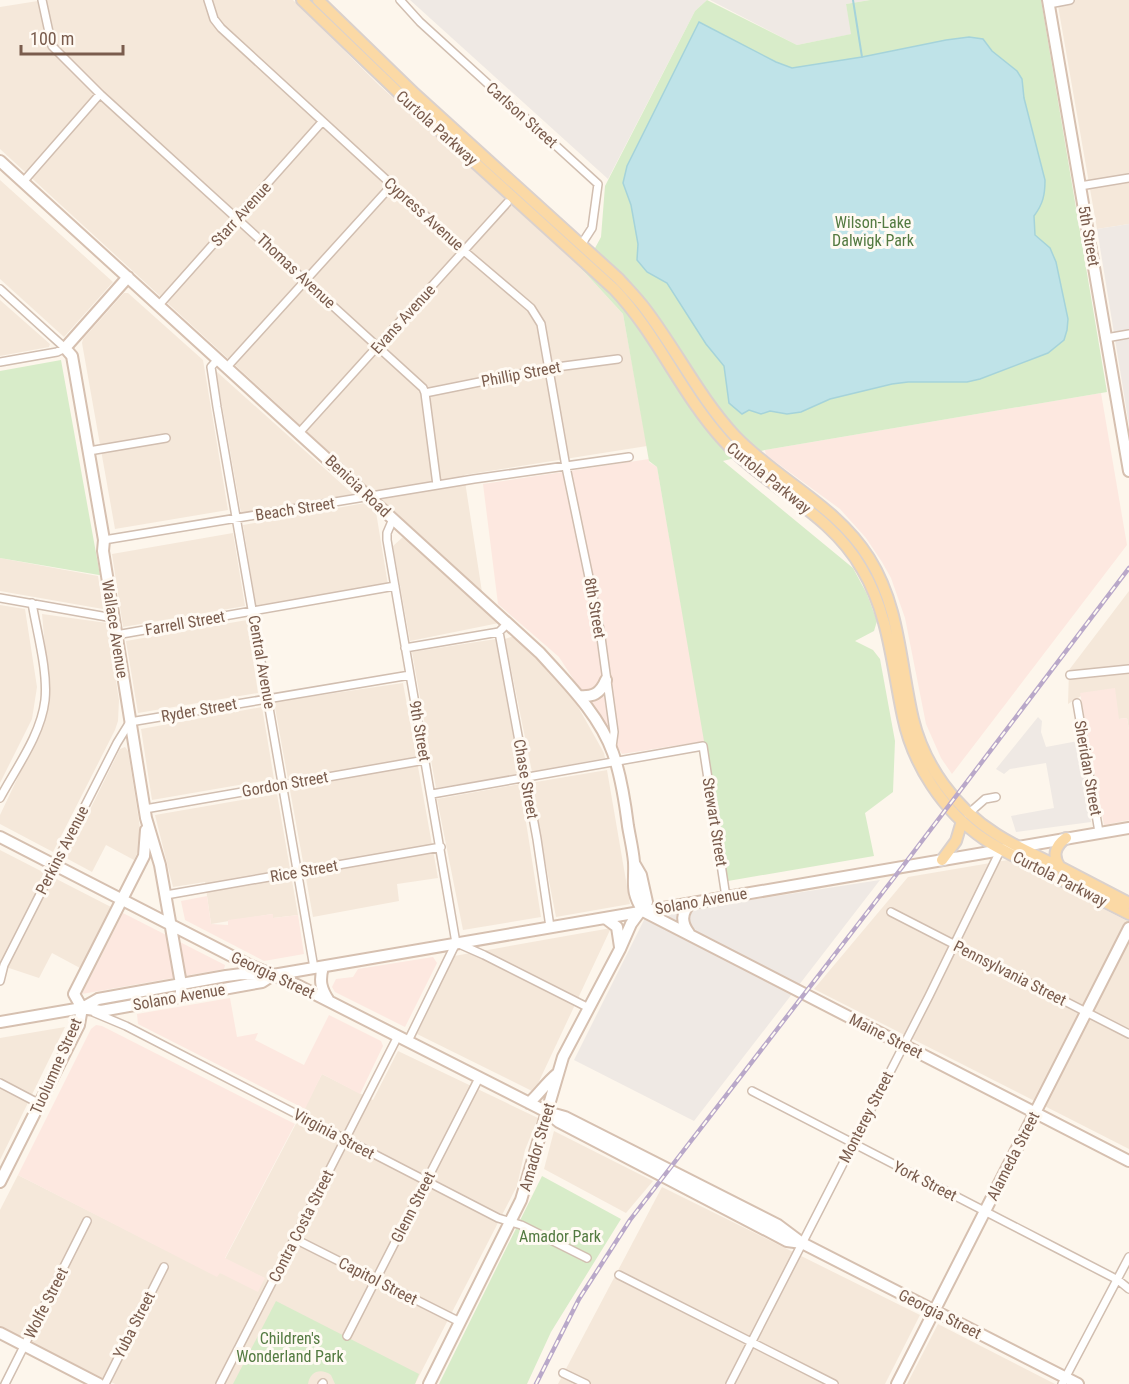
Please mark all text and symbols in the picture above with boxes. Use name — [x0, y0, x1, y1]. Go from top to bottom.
scale bar — [21, 18, 123, 56]
text: 100 m — [30, 28, 74, 49]
street label: Carlson Street — [482, 78, 562, 152]
street label: Curtola Parkway — [392, 87, 482, 170]
street label: Cypress Avenue — [380, 173, 468, 255]
street label: Starr Avenue — [207, 178, 275, 250]
street label: 5th Street — [1074, 204, 1104, 268]
park label: Wilson-Lake Dalwigk Park — [832, 213, 915, 250]
street label: Thomas Avenue — [253, 230, 339, 312]
street label: Evans Avenue — [367, 280, 439, 358]
street label: Phillip Street — [480, 357, 562, 391]
street label: Curtola Parkway — [723, 438, 815, 518]
street label: Benicia Road — [321, 451, 395, 521]
street label: Beach Street — [254, 493, 336, 525]
street label: 8th Street — [580, 576, 610, 640]
street label: Wallace Avenue — [98, 579, 132, 679]
street label: Farrell Street — [144, 607, 227, 639]
street label: Central Avenue — [244, 614, 280, 710]
street label: Ryder Street — [160, 694, 239, 726]
street label: 9th Street — [405, 699, 435, 763]
street label: Sheridan Street — [1070, 719, 1106, 817]
street label: Chase Street — [510, 738, 542, 821]
street label: Gordon Street — [240, 767, 330, 801]
street label: Stewart Street — [699, 776, 731, 868]
street label: Perkins Avenue — [32, 803, 92, 897]
street label: Curtola Parkway — [1010, 847, 1110, 911]
street label: Rice Street — [269, 856, 340, 886]
street label: Solano Avenue — [653, 884, 749, 918]
street label: Pennsylvania Street — [950, 936, 1070, 1010]
street label: Georgia Street — [228, 947, 318, 1003]
street label: Solano Avenue — [131, 980, 227, 1014]
street label: Maine Street — [846, 1009, 926, 1063]
street label: Tuolumne Street — [26, 1015, 86, 1117]
street label: Monterey Street — [835, 1068, 897, 1166]
street label: Amador Street — [515, 1100, 559, 1193]
street label: Virginia Street — [290, 1105, 378, 1163]
street label: Alameda Street — [983, 1108, 1044, 1203]
street label: York Street — [890, 1157, 960, 1205]
street label: Contra Costa Street — [265, 1166, 338, 1285]
street label: Glenn Street — [387, 1168, 439, 1246]
park label: Amador Park — [519, 1227, 602, 1246]
street label: Capitol Street — [335, 1253, 421, 1309]
street label: Wolfe Street — [20, 1264, 72, 1342]
street label: Georgia Street — [896, 1285, 985, 1343]
street label: Yuba Street — [109, 1288, 159, 1362]
park label: Children's Wonderland Park — [236, 1329, 344, 1366]

